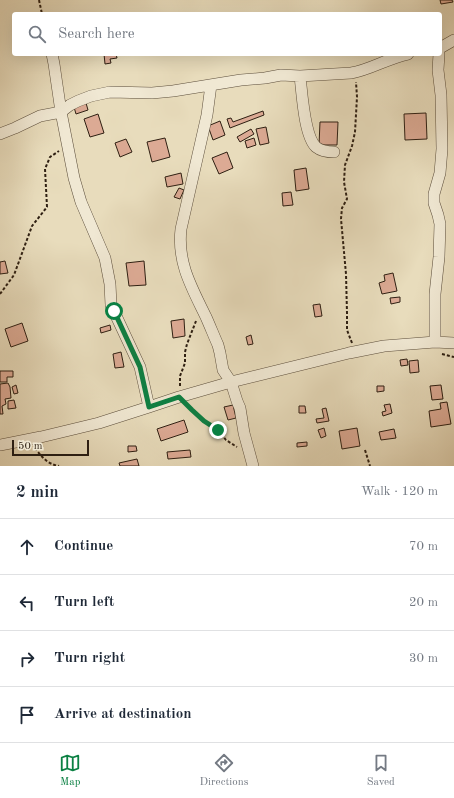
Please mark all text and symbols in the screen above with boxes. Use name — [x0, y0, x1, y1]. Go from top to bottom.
search box — [12, 12, 442, 56]
icon: search — [26, 23, 48, 45]
text: Search here — [58, 27, 135, 42]
route start — [105, 302, 123, 320]
route end — [209, 421, 227, 439]
scale bar — [12, 438, 89, 457]
text: 50 m — [18, 441, 43, 452]
text: 2 min — [16, 484, 59, 501]
text: Walk · 120 m — [361, 485, 438, 498]
icon: ahead — [16, 536, 38, 558]
text: Continue — [54, 539, 113, 554]
text: 70 m — [409, 540, 438, 553]
icon: left — [16, 592, 38, 614]
text: Turn left — [54, 595, 114, 610]
text: 20 m — [409, 596, 438, 609]
icon: right — [16, 648, 38, 670]
text: Turn right — [54, 651, 125, 666]
text: 30 m — [409, 652, 438, 665]
icon: arrive — [16, 704, 38, 726]
text: Arrive at destination — [54, 707, 192, 722]
tab: Map — [59, 752, 81, 790]
tab: Directions — [200, 752, 248, 790]
tab: Saved — [367, 752, 395, 790]

